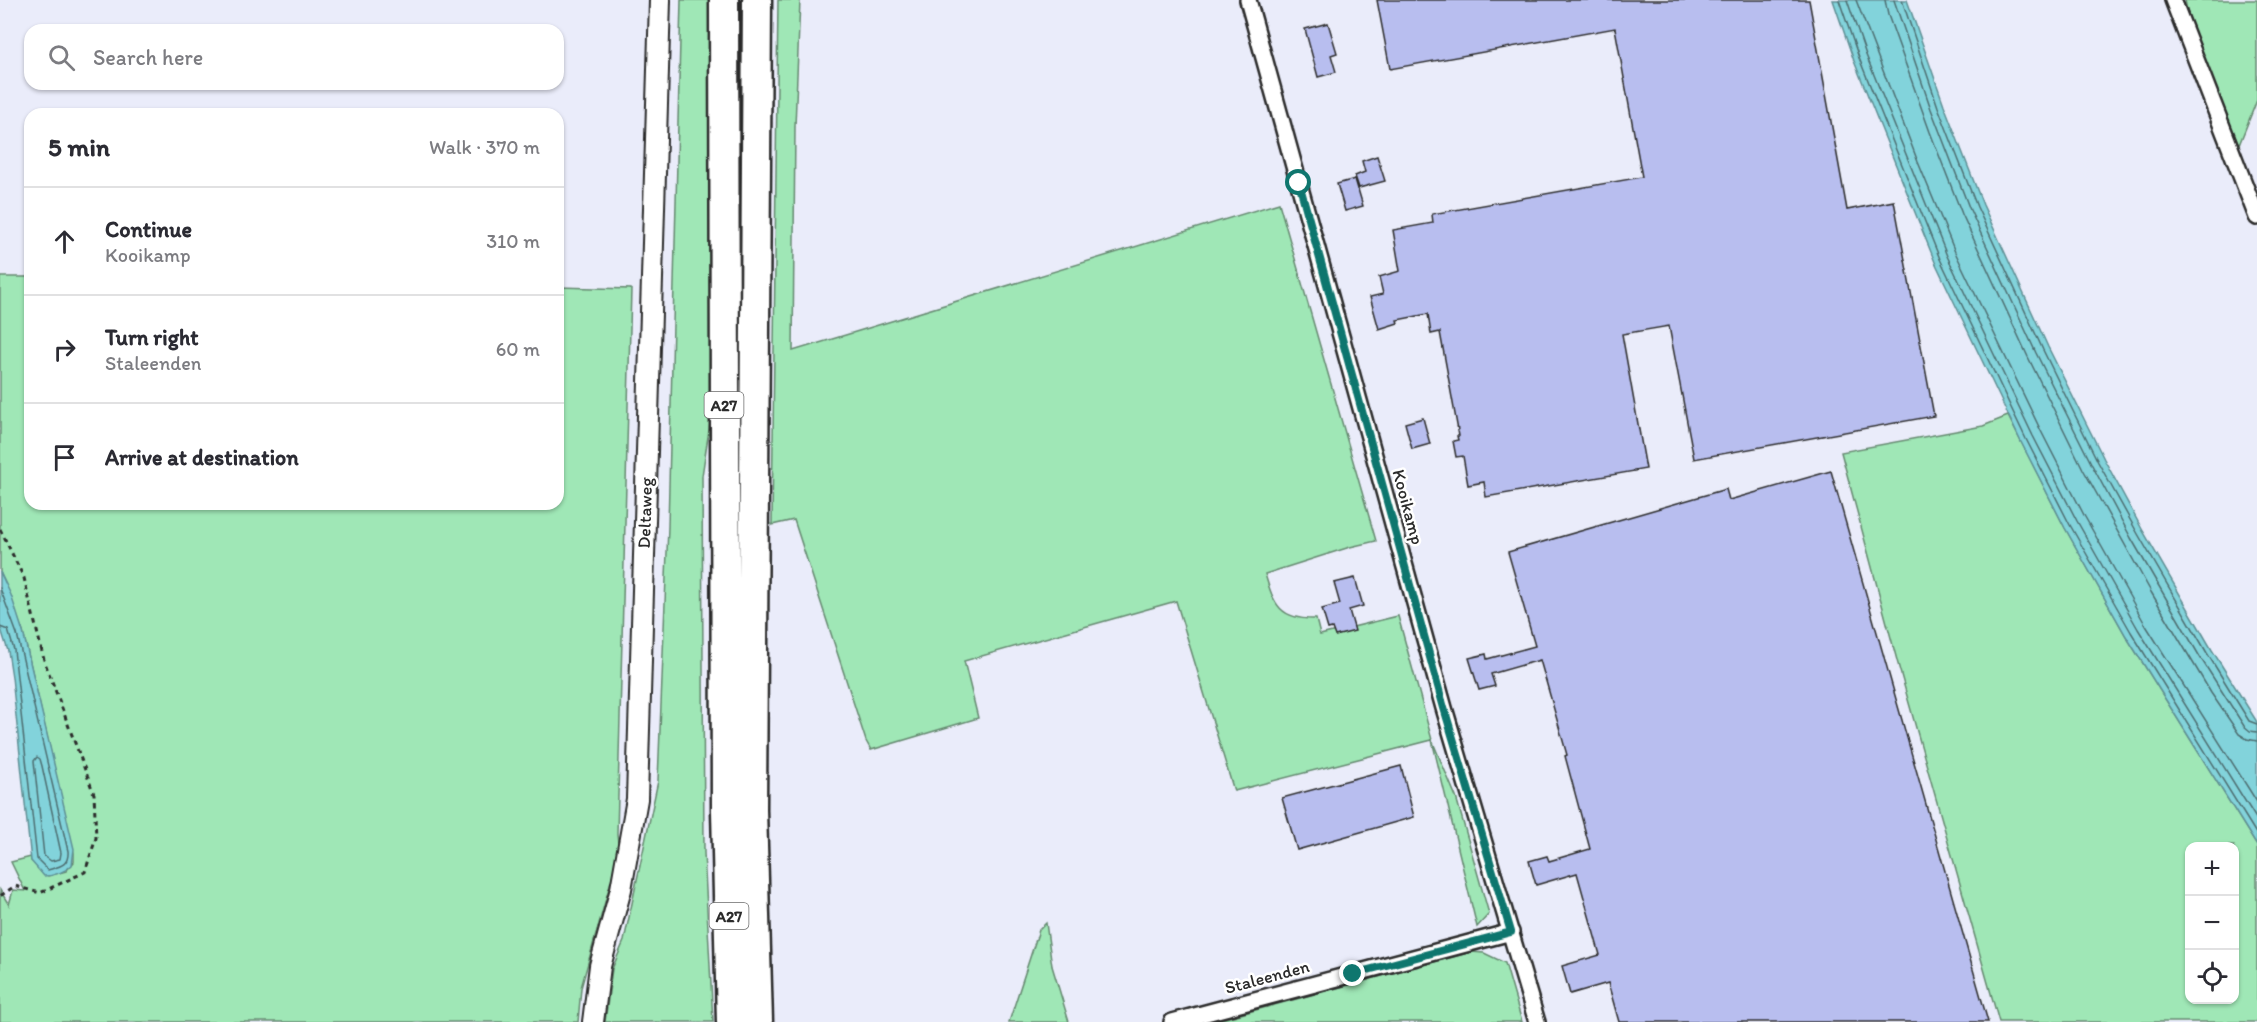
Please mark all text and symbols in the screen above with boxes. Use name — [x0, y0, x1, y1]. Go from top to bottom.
search box — [24, 24, 564, 90]
icon: search — [45, 41, 78, 74]
text: Search here — [93, 44, 203, 71]
text: 5 min — [48, 131, 110, 163]
text: Walk · 370 m — [429, 135, 540, 159]
route start — [1285, 169, 1311, 195]
text: Continue — [105, 216, 192, 243]
icon: ahead — [48, 225, 81, 258]
text: 310 m — [486, 229, 540, 253]
text: Kooikamp — [105, 243, 191, 267]
text: Turn right — [105, 324, 199, 351]
icon: right — [48, 333, 81, 366]
text: 60 m — [496, 337, 540, 361]
text: Staleenden — [105, 351, 201, 375]
road number: A27 — [704, 392, 744, 418]
icon: arrive — [48, 441, 81, 474]
text: Arrive at destination — [105, 444, 299, 471]
street label: Kooikamp — [1387, 467, 1429, 547]
street label: Deltaweg — [633, 476, 657, 549]
map controls — [2185, 842, 2239, 1004]
button: + — [2185, 842, 2239, 896]
button: − — [2185, 896, 2239, 950]
road number: A27 — [710, 903, 748, 929]
button: locate — [2185, 950, 2239, 1004]
street label: Staleenden — [1222, 955, 1312, 999]
route end — [1339, 960, 1365, 986]

